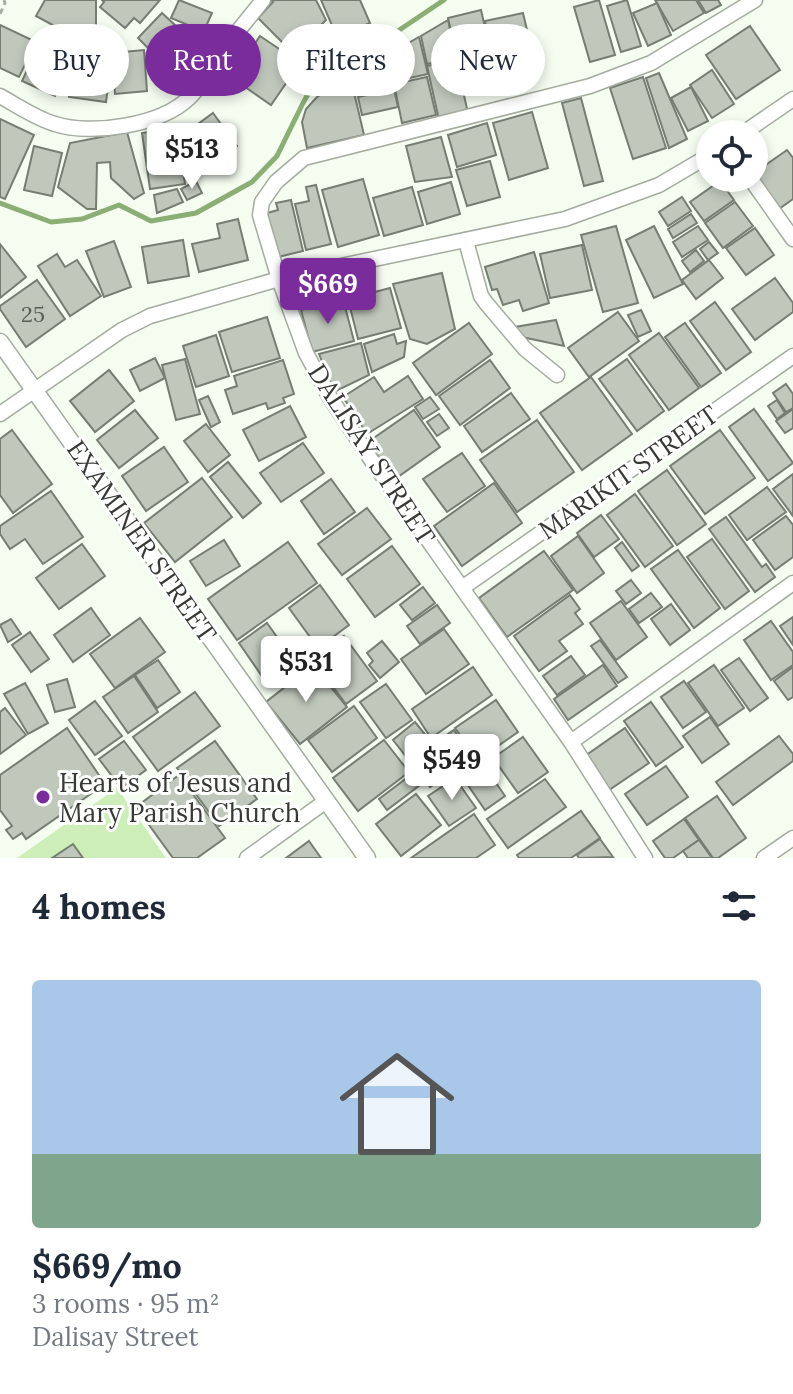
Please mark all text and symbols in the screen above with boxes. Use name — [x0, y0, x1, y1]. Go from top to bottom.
chip: Buy — [24, 24, 129, 96]
chip: Rent — [145, 24, 261, 96]
chip: Filters — [277, 24, 415, 96]
chip: New — [431, 24, 545, 96]
map controls — [696, 120, 768, 192]
button: locate — [696, 120, 768, 192]
pin: $513 — [145, 123, 239, 191]
text: $513 — [165, 132, 219, 165]
pin: $669 — [281, 258, 375, 326]
text: $669 — [298, 267, 358, 300]
house number: 25 — [21, 300, 45, 328]
street label: DALISAY STREET — [301, 357, 443, 551]
street label: MARIKIT STREET — [532, 398, 725, 546]
street label: EXAMINER STREET — [60, 434, 224, 649]
pin: $531 — [259, 636, 353, 704]
text: $531 — [279, 645, 333, 678]
pin: $549 — [405, 734, 499, 802]
text: $549 — [423, 743, 481, 776]
place label: Hearts of Jesus and Mary Parish Church — [59, 766, 300, 829]
marker: Hearts of Jesus and Mary Parish Church — [34, 788, 52, 806]
icon: filters — [717, 884, 761, 928]
text: 4 homes — [32, 885, 166, 928]
icon: home — [325, 1032, 469, 1176]
text: $669/mo — [32, 1244, 182, 1287]
text: 3 rooms · 95 m² — [32, 1287, 220, 1320]
text: Dalisay Street — [32, 1320, 199, 1353]

